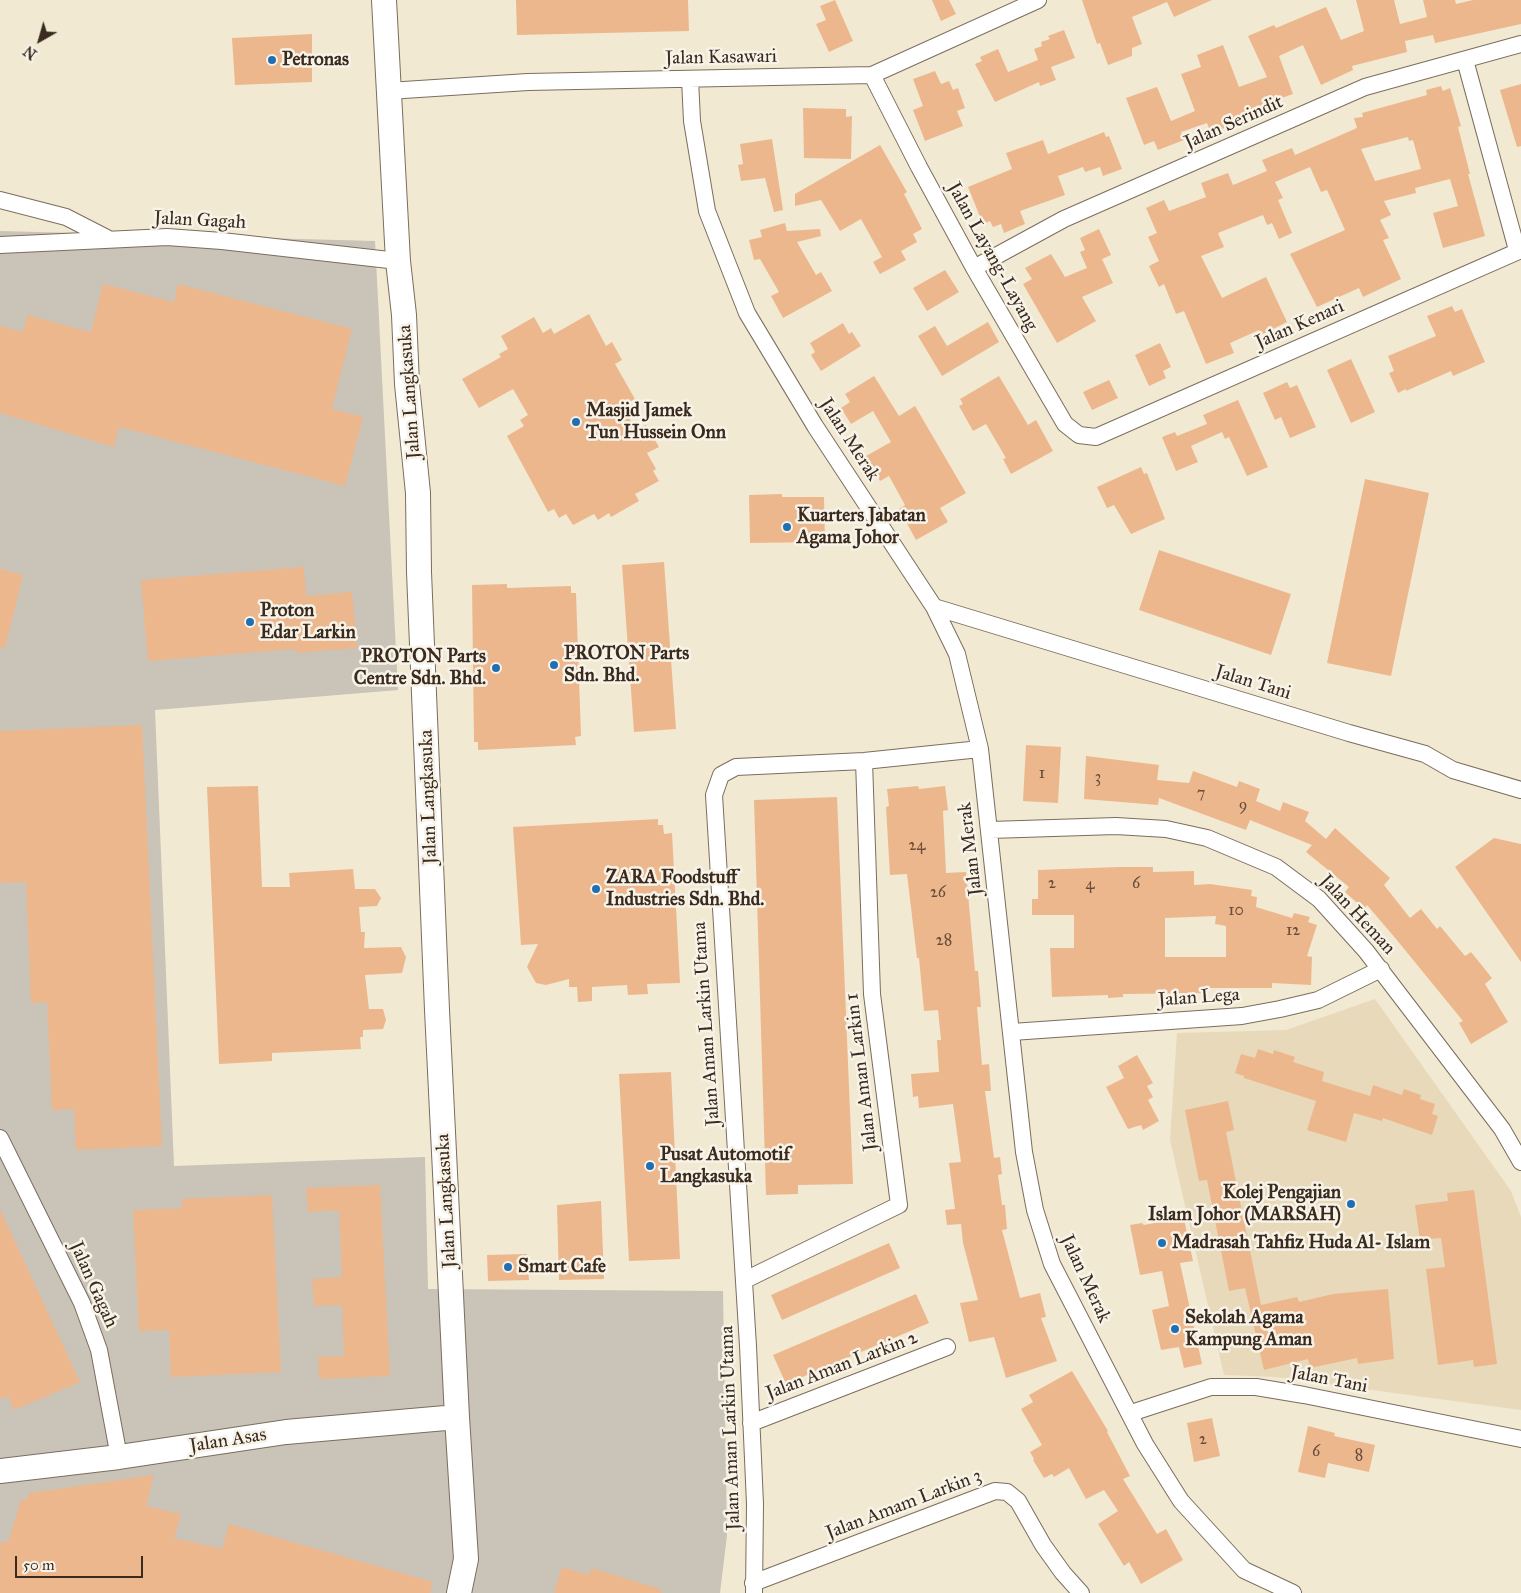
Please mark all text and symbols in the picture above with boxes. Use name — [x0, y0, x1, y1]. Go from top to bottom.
north arrow — [15, 15, 65, 65]
text: N — [21, 42, 40, 63]
street label: Jalan Kasawari — [665, 46, 777, 70]
place label: Petronas — [282, 49, 349, 71]
marker: Petronas — [266, 54, 278, 66]
street label: Jalan Serindit — [1181, 91, 1287, 155]
street label: Jalan Layang-Layang — [942, 179, 1042, 335]
street label: Jalan Gagah — [153, 207, 247, 235]
street label: Jalan Kenari — [1252, 295, 1348, 355]
street label: Jalan Langkasuka — [394, 324, 426, 460]
street label: Jalan Merak — [814, 394, 884, 486]
place label: Masjid Jamek Tun Hussein Onn — [586, 400, 726, 444]
marker: Masjid Jamek Tun Hussein Onn — [570, 416, 582, 428]
place label: Kuarters Jabatan Agama Johor — [797, 505, 926, 549]
marker: Kuarters Jabatan Agama Johor — [781, 521, 793, 533]
place label: Proton Edar Larkin — [260, 600, 356, 644]
marker: Proton Edar Larkin — [244, 616, 256, 628]
place label: PROTON Parts Sdn. Bhd. — [564, 643, 689, 687]
place label: PROTON Parts Centre Sdn. Bhd. — [354, 646, 486, 690]
marker: PROTON Parts Sdn. Bhd. — [548, 659, 560, 671]
street label: Jalan Tani — [1212, 661, 1294, 705]
marker: PROTON Parts Centre Sdn. Bhd. — [490, 662, 502, 674]
street label: Jalan Langkasuka — [415, 729, 443, 865]
house number: 1 — [1039, 764, 1045, 784]
house number: 3 — [1095, 768, 1101, 788]
house number: 7 — [1197, 784, 1205, 804]
house number: 9 — [1239, 796, 1247, 816]
street label: Jalan Merak — [954, 801, 988, 897]
house number: 24 — [909, 836, 925, 856]
place label: ZARA Foodstuff Industries Sdn. Bhd. — [606, 867, 764, 911]
street label: Jalan Heman — [1314, 870, 1400, 960]
house number: 2 — [1048, 874, 1056, 894]
house number: 6 — [1132, 874, 1140, 894]
house number: 4 — [1086, 875, 1094, 895]
marker: ZARA Foodstuff Industries Sdn. Bhd. — [590, 883, 602, 895]
house number: 26 — [930, 883, 946, 903]
house number: 10 — [1228, 901, 1244, 921]
street label: Jalan Aman Larkin Utama — [688, 921, 726, 1127]
house number: 12 — [1286, 921, 1300, 941]
house number: 28 — [936, 931, 952, 951]
street label: Jalan Lega — [1157, 984, 1241, 1012]
street label: Jalan Aman Larkin 1 — [841, 992, 883, 1152]
street label: Jalan Langkasuka — [432, 1133, 462, 1269]
place label: Pusat Automotif Langkasuka — [660, 1144, 790, 1188]
marker: Pusat Automotif Langkasuka — [644, 1160, 656, 1172]
place label: Kolej Pengajian Islam Johor (MARSAH) — [1148, 1182, 1341, 1226]
marker: Kolej Pengajian Islam Johor (MARSAH) — [1345, 1198, 1357, 1210]
street label: Jalan Merak — [1055, 1232, 1115, 1326]
place label: Madrasah Tahfiz Huda Al- Islam — [1172, 1232, 1430, 1254]
marker: Madrasah Tahfiz Huda Al- Islam — [1156, 1237, 1168, 1249]
street label: Jalan Gagah — [64, 1238, 122, 1332]
place label: Smart Cafe — [518, 1256, 606, 1278]
marker: Smart Cafe — [502, 1261, 514, 1273]
place label: Sekolah Agama Kampung Aman — [1185, 1307, 1312, 1351]
marker: Sekolah Agama Kampung Aman — [1169, 1323, 1181, 1335]
street label: Jalan Aman Larkin Utama — [716, 1325, 746, 1531]
street label: Jalan Aman Larkin 2 — [763, 1327, 921, 1405]
street label: Jalan Tani — [1288, 1361, 1370, 1399]
street label: Jalan Asas — [188, 1424, 268, 1458]
house number: 2 — [1199, 1430, 1207, 1450]
house number: 6 — [1312, 1442, 1320, 1462]
house number: 8 — [1355, 1446, 1363, 1466]
street label: Jalan Amam Larkin 3 — [823, 1465, 985, 1545]
scale bar — [18, 1546, 145, 1578]
text: 50 m — [23, 1556, 55, 1574]

